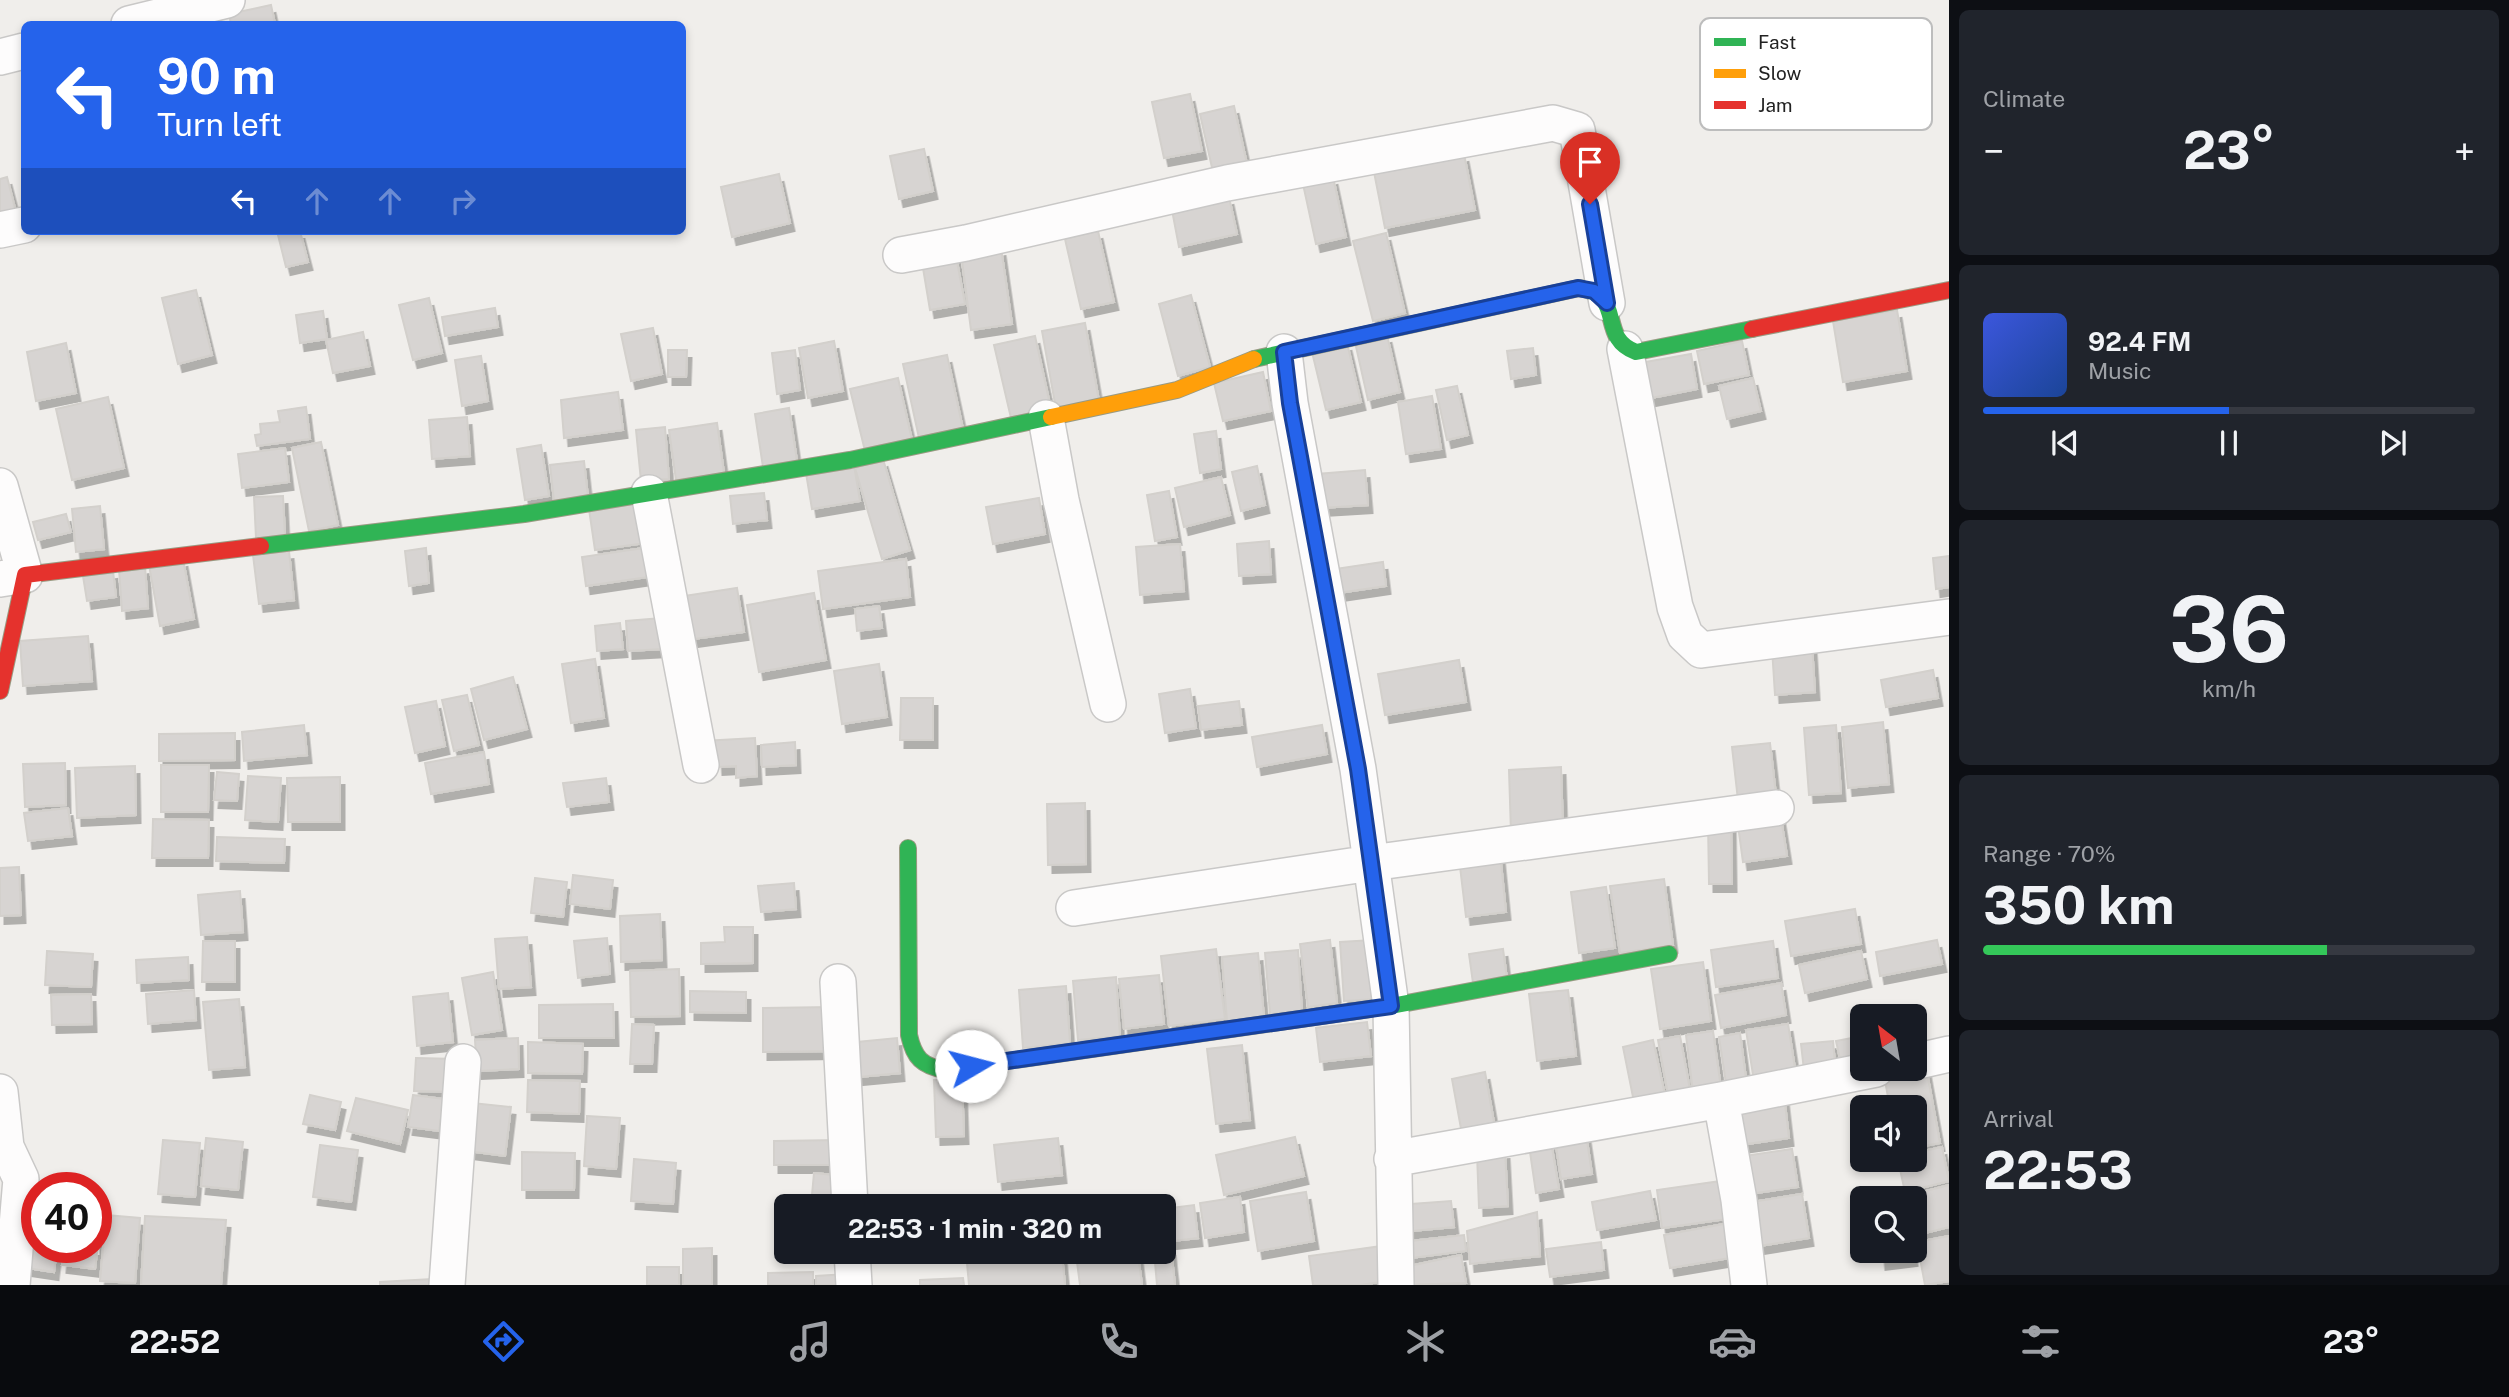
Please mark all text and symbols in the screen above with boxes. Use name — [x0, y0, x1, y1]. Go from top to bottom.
legend — [1700, 18, 1932, 130]
text: Fast — [1758, 31, 1796, 53]
text: 90 m — [157, 47, 276, 105]
icon: left — [42, 49, 133, 140]
text: Slow — [1758, 62, 1802, 84]
text: Climate — [1983, 85, 2065, 112]
text: Jam — [1758, 94, 1792, 116]
text: Turn left — [157, 106, 282, 143]
text: 23° — [2183, 120, 2275, 181]
text: − — [1983, 129, 2004, 174]
text: + — [2454, 129, 2475, 174]
pin — [1560, 132, 1620, 204]
icon: arrive — [1571, 143, 1609, 181]
icon: left — [225, 182, 263, 220]
icon: ahead — [298, 182, 336, 220]
icon: ahead — [371, 182, 409, 220]
icon: right — [444, 182, 482, 220]
text: 92.4 FM — [2088, 326, 2191, 357]
text: Music — [2088, 357, 2152, 384]
icon: previous — [2046, 424, 2084, 462]
icon: pause — [2210, 424, 2248, 462]
icon: next — [2374, 424, 2412, 462]
text: 36 — [2169, 576, 2289, 682]
text: km/h — [2202, 675, 2256, 702]
text: Range · 70% — [1983, 840, 2116, 867]
text: 350 km — [1983, 875, 2175, 936]
north arrow — [1850, 1004, 1927, 1082]
map controls — [1850, 1004, 1927, 1263]
position arrow — [934, 1029, 1008, 1103]
button: sound — [1850, 1095, 1927, 1172]
text: Arrival — [1983, 1105, 2054, 1132]
text: 22:53 — [1983, 1140, 2133, 1201]
speed limit sign: 40 — [21, 1172, 112, 1263]
button: search — [1850, 1186, 1927, 1263]
text: 22:53 · 1 min · 320 m — [848, 1213, 1102, 1244]
icon: directions — [479, 1317, 528, 1366]
icon: music — [786, 1317, 835, 1366]
icon: phone — [1094, 1317, 1143, 1366]
icon: climate — [1401, 1317, 1450, 1366]
icon: car — [1708, 1317, 1757, 1366]
icon: filters — [2016, 1317, 2065, 1366]
text: 22:52 — [129, 1323, 220, 1360]
text: 23° — [2323, 1323, 2380, 1360]

